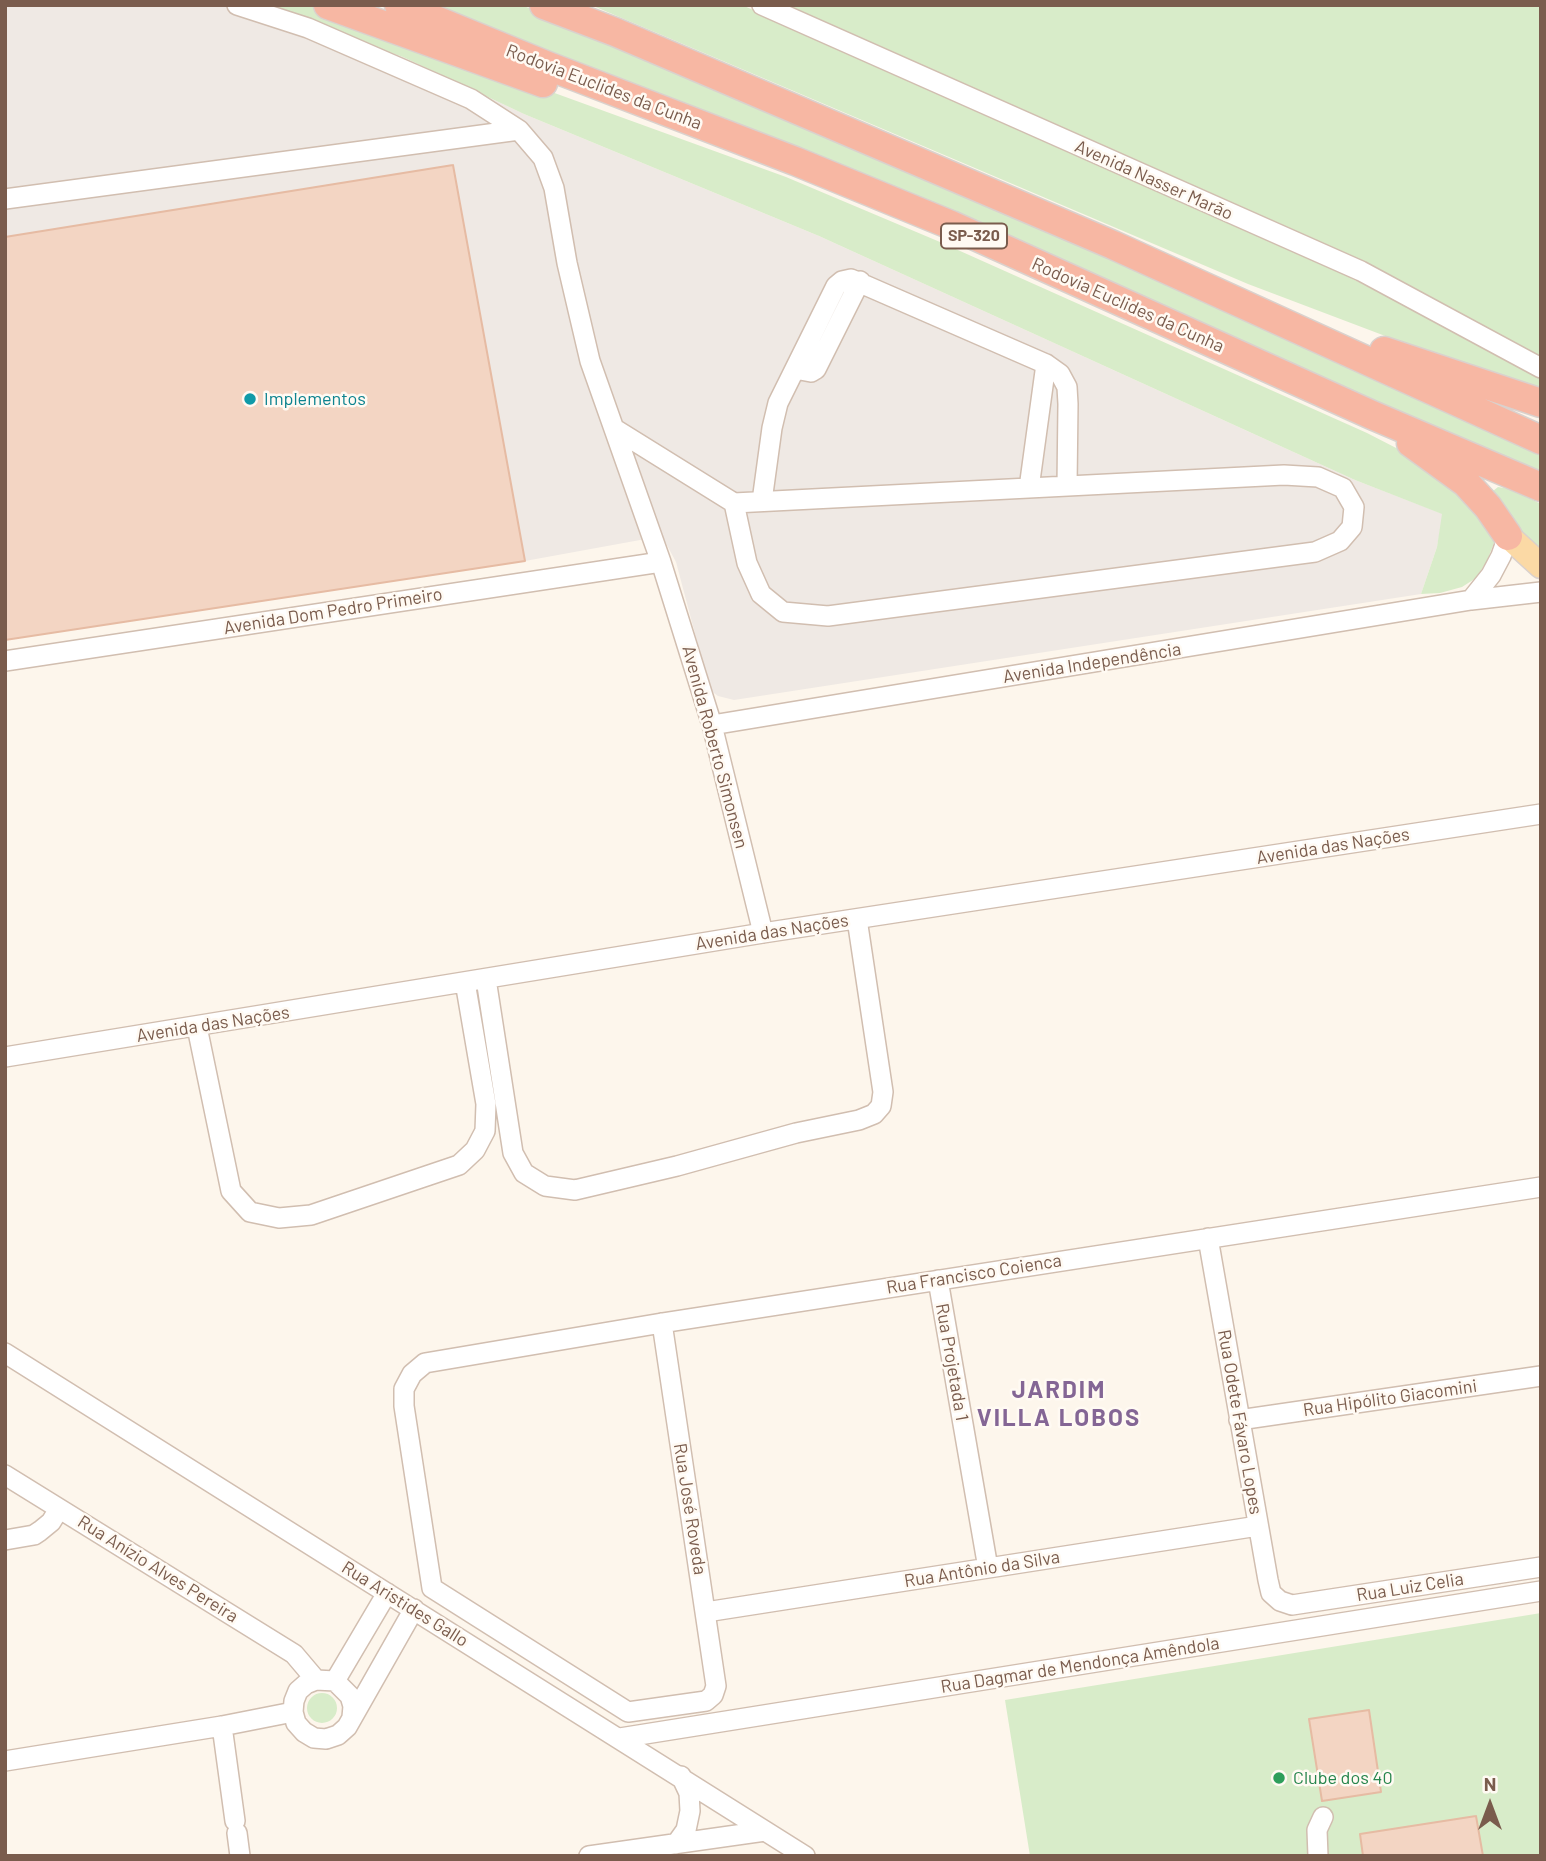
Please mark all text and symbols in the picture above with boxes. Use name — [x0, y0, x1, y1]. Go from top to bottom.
street label: Rodovia Euclides da Cunha — [503, 40, 705, 134]
street label: Avenida Nasser Marão — [1072, 135, 1236, 225]
road number: SP-320 — [941, 224, 1007, 248]
street label: Rodovia Euclides da Cunha — [1029, 253, 1227, 357]
place label: Implementos — [264, 388, 366, 410]
marker: Implementos — [242, 391, 258, 407]
street label: Avenida Dom Pedro Primeiro — [222, 583, 444, 639]
street label: Avenida Independência — [1001, 638, 1183, 688]
street label: Avenida Roberto Simonsen — [678, 643, 752, 851]
street label: Avenida das Nações — [1255, 823, 1411, 869]
street label: Avenida das Nações — [694, 909, 850, 955]
street label: Avenida das Nações — [135, 1001, 291, 1047]
street label: Rua Francisco Coienca — [885, 1249, 1063, 1299]
street label: Rua Projetada 1 — [931, 1302, 973, 1422]
street label: Rua Odete Fávaro Lopes — [1213, 1328, 1267, 1516]
street label: Rua Hipólito Giacomini — [1302, 1375, 1478, 1421]
district label: JARDIM VILLA LOBOS — [978, 1376, 1140, 1432]
street label: Rua José Roveda — [669, 1442, 711, 1576]
street label: Rua Anízio Alves Pereira — [74, 1511, 242, 1627]
street label: Rua Antônio da Silva — [903, 1546, 1061, 1592]
street label: Rua Aristides Gallo — [338, 1556, 472, 1652]
street label: Rua Luiz Celia — [1355, 1568, 1465, 1606]
street label: Rua Dagmar de Mendonça Amêndola — [939, 1632, 1221, 1698]
place label: Clube dos 40 — [1293, 1767, 1393, 1789]
marker: Clube dos 40 — [1271, 1770, 1287, 1786]
north arrow — [1455, 1770, 1525, 1840]
text: N — [1484, 1772, 1496, 1795]

